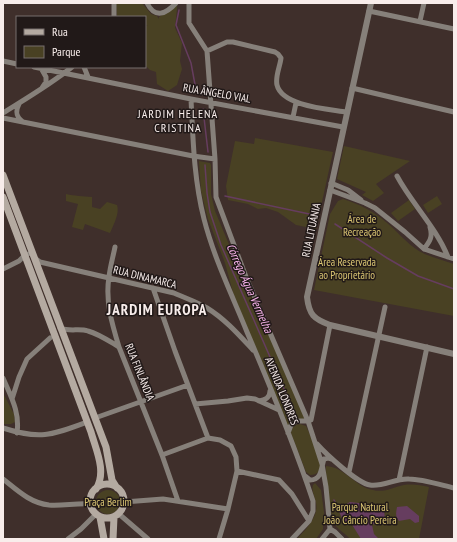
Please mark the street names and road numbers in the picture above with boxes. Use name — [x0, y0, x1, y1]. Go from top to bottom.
street label: RUA ÂNGELO VIAL — [182, 80, 252, 106]
street label: RUA LITUÂNIA — [298, 201, 324, 258]
street label: RUA DINAMARCA — [112, 262, 179, 292]
street label: RUA FINLÂNDIA — [122, 341, 158, 403]
street label: AVENIDA LONDRES — [262, 355, 302, 427]

